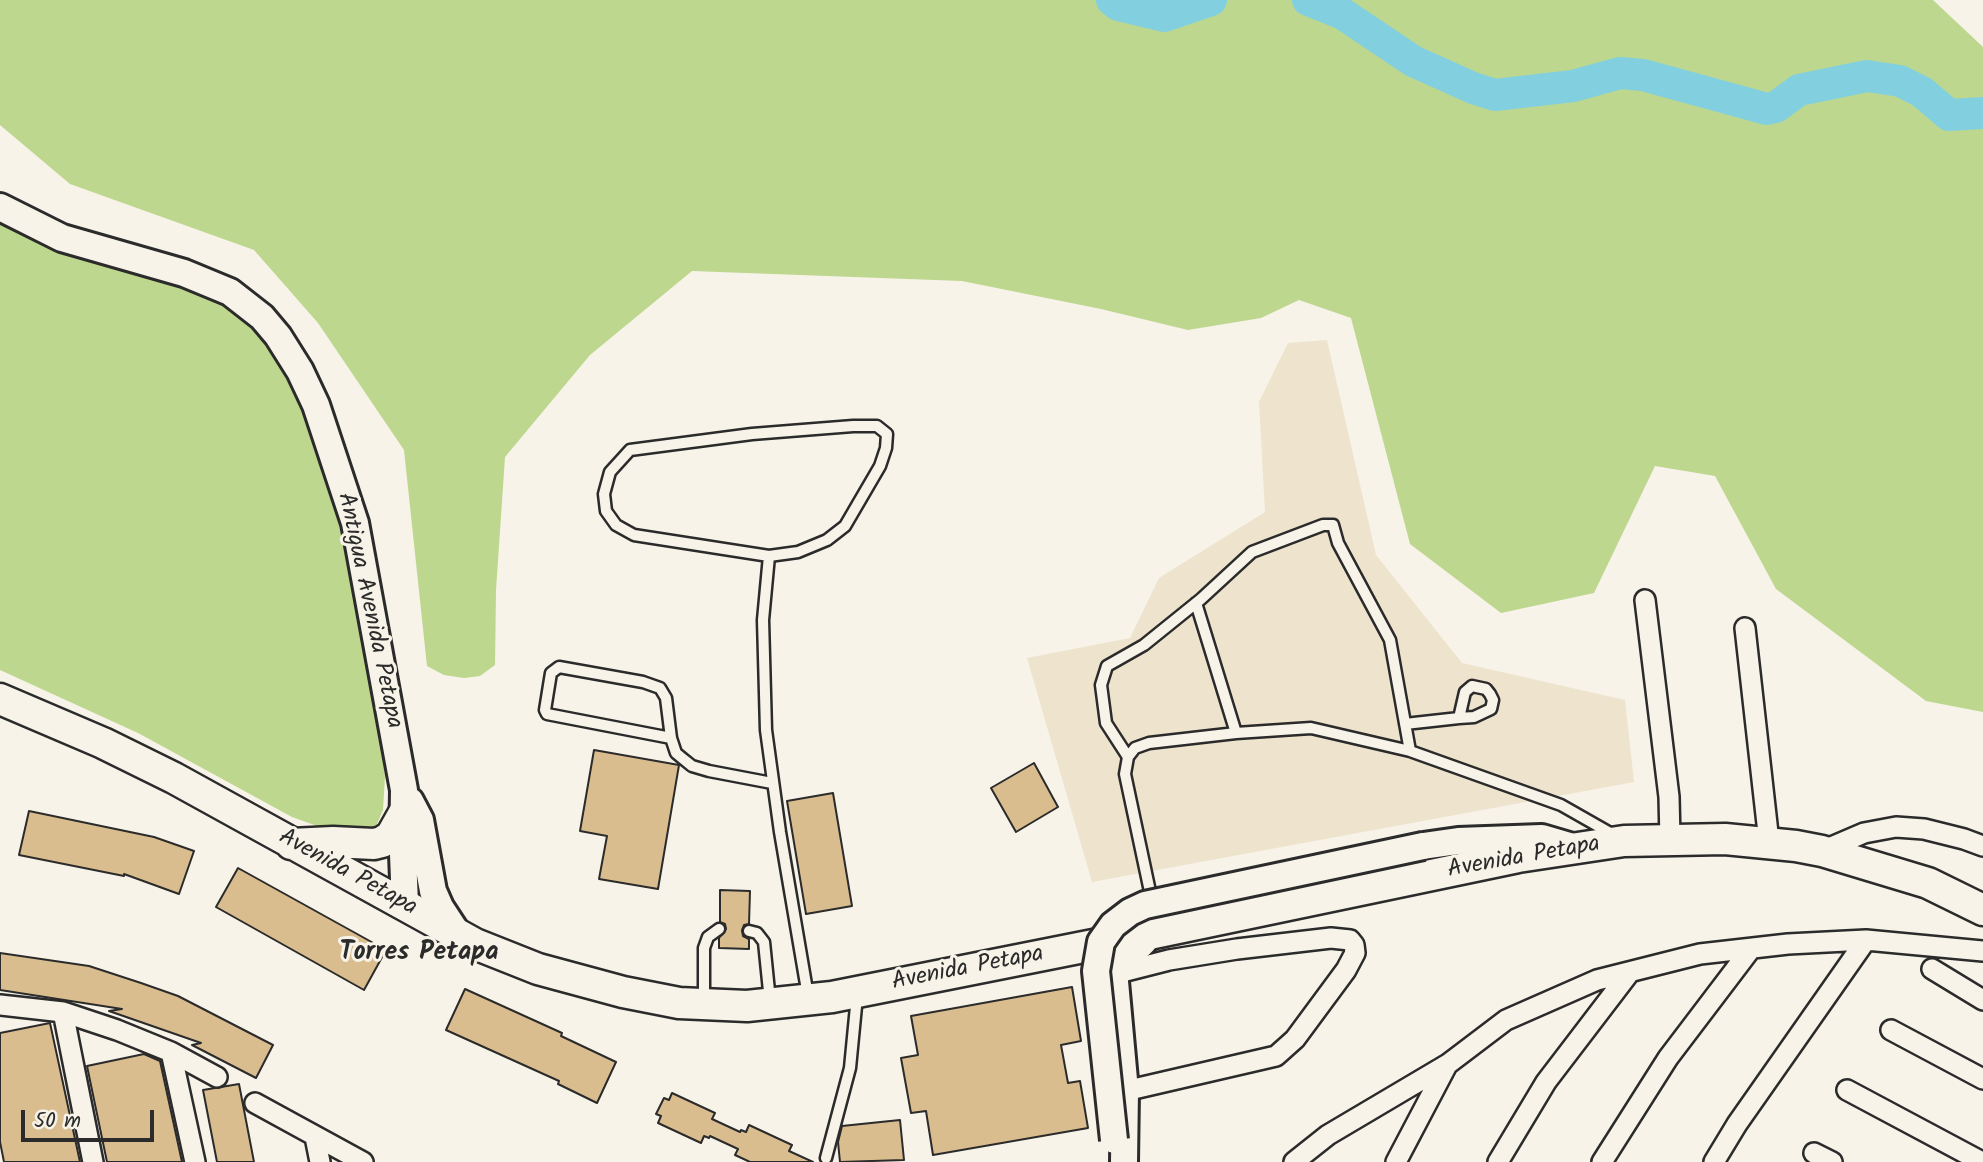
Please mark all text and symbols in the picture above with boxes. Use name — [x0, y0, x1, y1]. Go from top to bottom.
street label: Antigua Avenida Petapa — [329, 491, 407, 731]
street label: Avenida Petapa — [273, 824, 421, 924]
street label: Avenida Petapa — [1446, 831, 1602, 887]
district label: Torres Petapa — [340, 939, 498, 971]
street label: Avenida Petapa — [890, 941, 1046, 999]
scale bar — [24, 1096, 158, 1140]
text: 50 m — [34, 1105, 81, 1138]

